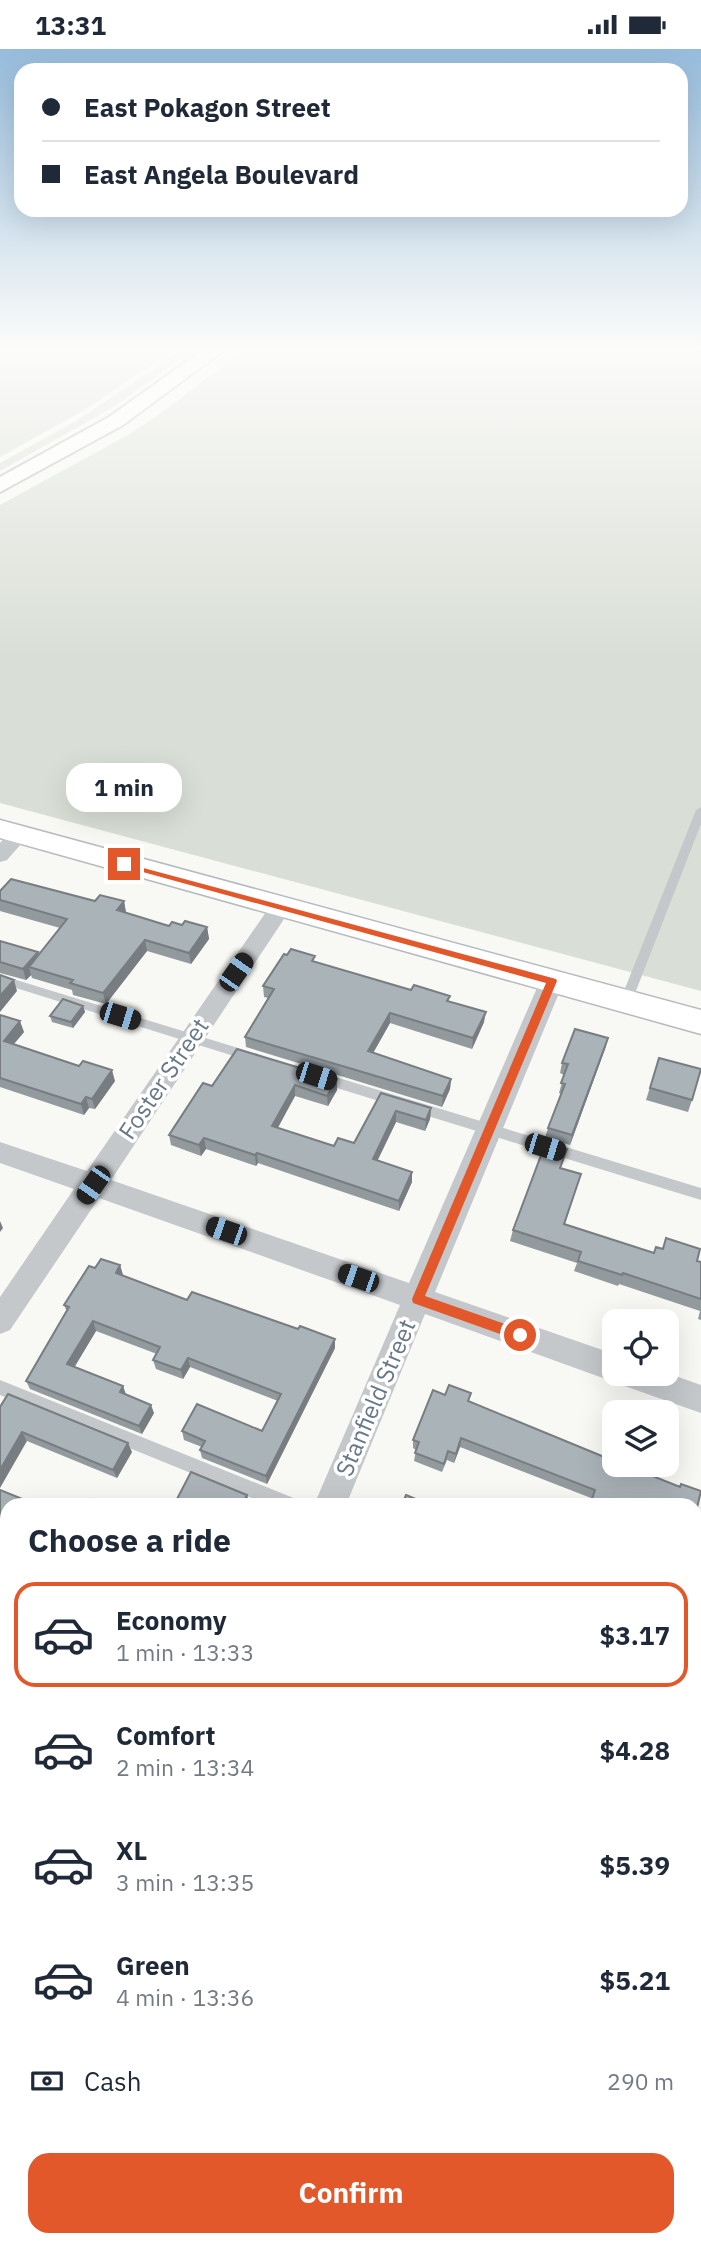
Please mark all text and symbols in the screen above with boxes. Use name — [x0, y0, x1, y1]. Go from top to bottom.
text: 13:31 — [35, 8, 106, 42]
text: East Pokagon Street — [84, 90, 331, 124]
text: East Angela Boulevard — [84, 157, 359, 191]
callout: 1 min — [66, 763, 182, 811]
text: 1 min — [94, 772, 154, 802]
route end — [108, 848, 140, 880]
car — [216, 949, 257, 995]
car — [97, 1000, 144, 1032]
street label: Foster Street — [111, 1012, 215, 1145]
car — [293, 1060, 340, 1092]
car — [522, 1131, 569, 1163]
car — [73, 1162, 114, 1208]
car — [203, 1214, 250, 1248]
car — [335, 1261, 382, 1295]
map controls — [602, 1309, 679, 1477]
button: locate — [602, 1309, 679, 1386]
street label: Stanfield Street — [328, 1314, 423, 1481]
route start — [504, 1319, 536, 1351]
button: layers — [602, 1400, 679, 1477]
text: Choose a ride — [28, 1519, 231, 1561]
icon: car — [32, 1603, 95, 1666]
text: Economy — [116, 1603, 227, 1637]
text: $3.17 — [600, 1618, 670, 1652]
text: 1 min · 13:33 — [116, 1637, 254, 1667]
icon: car — [32, 1718, 95, 1781]
text: Comfort — [116, 1718, 215, 1752]
text: $4.28 — [600, 1733, 670, 1767]
text: 2 min · 13:34 — [116, 1752, 254, 1782]
icon: car — [32, 1833, 95, 1896]
text: XL — [116, 1833, 147, 1867]
text: $5.39 — [600, 1848, 670, 1882]
text: 3 min · 13:35 — [116, 1867, 254, 1897]
icon: car — [32, 1948, 95, 2011]
text: Green — [116, 1948, 190, 1982]
text: $5.21 — [600, 1963, 670, 1997]
text: 4 min · 13:36 — [116, 1982, 254, 2012]
icon: cash — [28, 2062, 66, 2100]
text: Cash — [84, 2064, 141, 2098]
text: 290 m — [607, 2066, 674, 2096]
button: Confirm — [28, 2153, 674, 2233]

